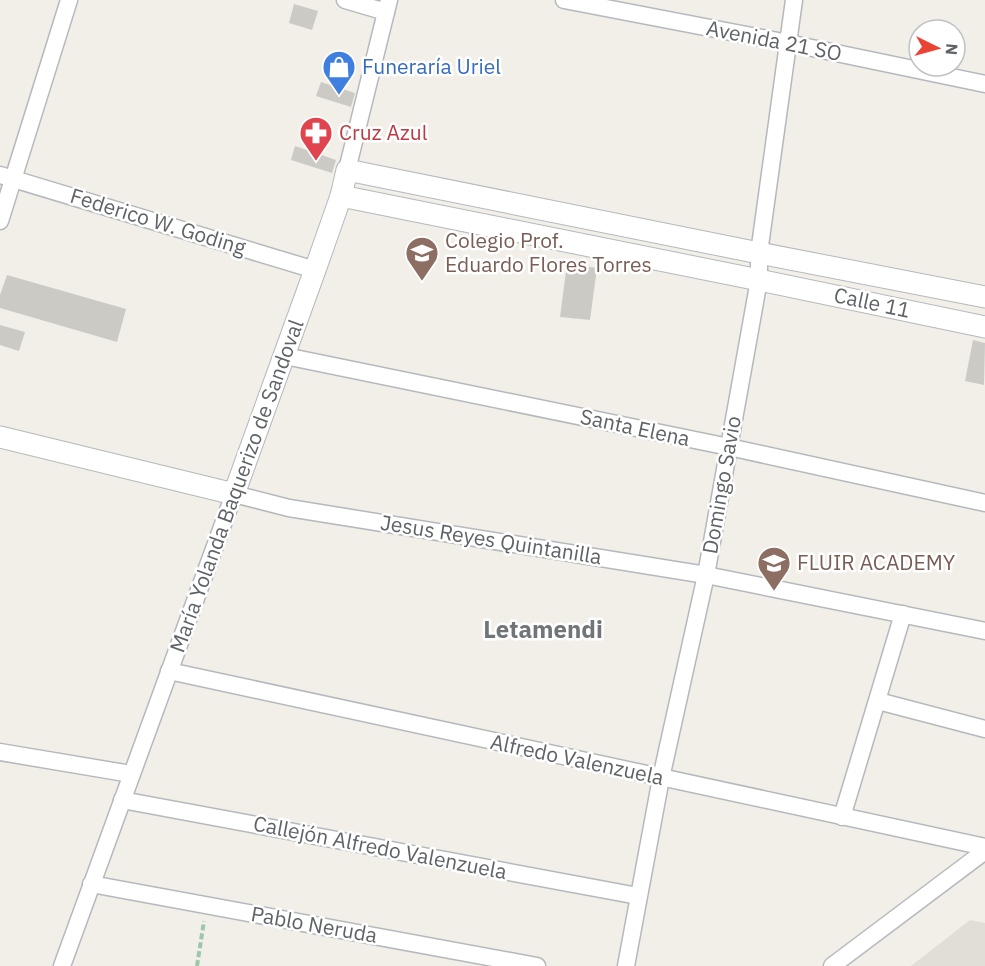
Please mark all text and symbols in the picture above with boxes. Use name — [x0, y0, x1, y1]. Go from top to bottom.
street label: Avenida 21 SO — [704, 13, 844, 67]
north arrow — [907, 18, 967, 78]
text: N — [941, 43, 962, 56]
shop icon: Funeraría Uriel — [321, 49, 357, 96]
place label: Funeraría Uriel — [362, 52, 501, 80]
pharmacy icon: Cruz Azul — [298, 115, 334, 162]
place label: Cruz Azul — [339, 118, 428, 146]
street label: Federico W. Goding — [67, 181, 249, 261]
place label: Colegio Prof. Eduardo Flores Torres — [445, 226, 652, 278]
school or university icon: Colegio Prof. Eduardo Flores Torres — [404, 235, 440, 282]
street label: Calle 11 — [832, 280, 913, 324]
street label: María Yolanda Baquerizo de Sandoval — [163, 315, 310, 656]
street label: Santa Elena — [578, 402, 693, 452]
street label: Domingo Savio — [695, 414, 747, 556]
street label: Jesus Reyes Quintanilla — [379, 508, 604, 570]
school or university icon: FLUIR ACADEMY — [756, 545, 792, 592]
place label: FLUIR ACADEMY — [797, 548, 956, 576]
district label: Letamendi — [483, 613, 603, 645]
street label: Alfredo Valenzuela — [488, 727, 667, 791]
street label: Callejón Alfredo Valenzuela — [251, 809, 509, 885]
street label: Pablo Neruda — [249, 899, 380, 949]

